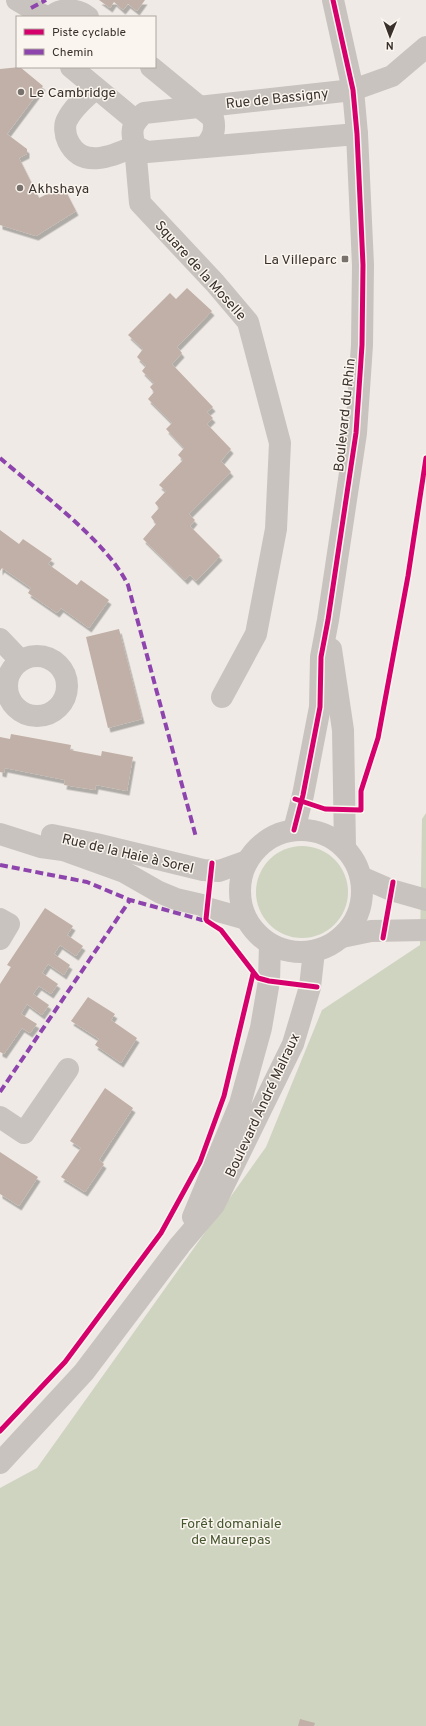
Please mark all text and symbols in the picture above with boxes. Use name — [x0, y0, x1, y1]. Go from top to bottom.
legend — [16, 16, 156, 68]
north arrow — [370, 16, 410, 56]
text: Piste cyclable — [52, 25, 126, 41]
text: N — [386, 38, 394, 52]
text: Chemin — [52, 45, 93, 61]
place label: Le Cambridge — [29, 85, 116, 102]
street label: Rue de Bassigny — [225, 86, 329, 113]
marker: Le Cambridge — [16, 87, 26, 97]
place label: Akhshaya — [28, 181, 89, 198]
marker: Akhshaya — [15, 183, 25, 193]
street label: Square de la Moselle — [151, 218, 249, 324]
place label: La Villeparc — [264, 252, 337, 269]
marker: La Villeparc — [340, 254, 350, 264]
street label: Boulevard du Rhin — [331, 357, 360, 473]
street label: Rue de la Haie à Sorel — [60, 831, 195, 878]
street label: Boulevard André Malraux — [222, 1031, 304, 1180]
park label: Forêt domaniale de Maurepas — [180, 1516, 282, 1549]

